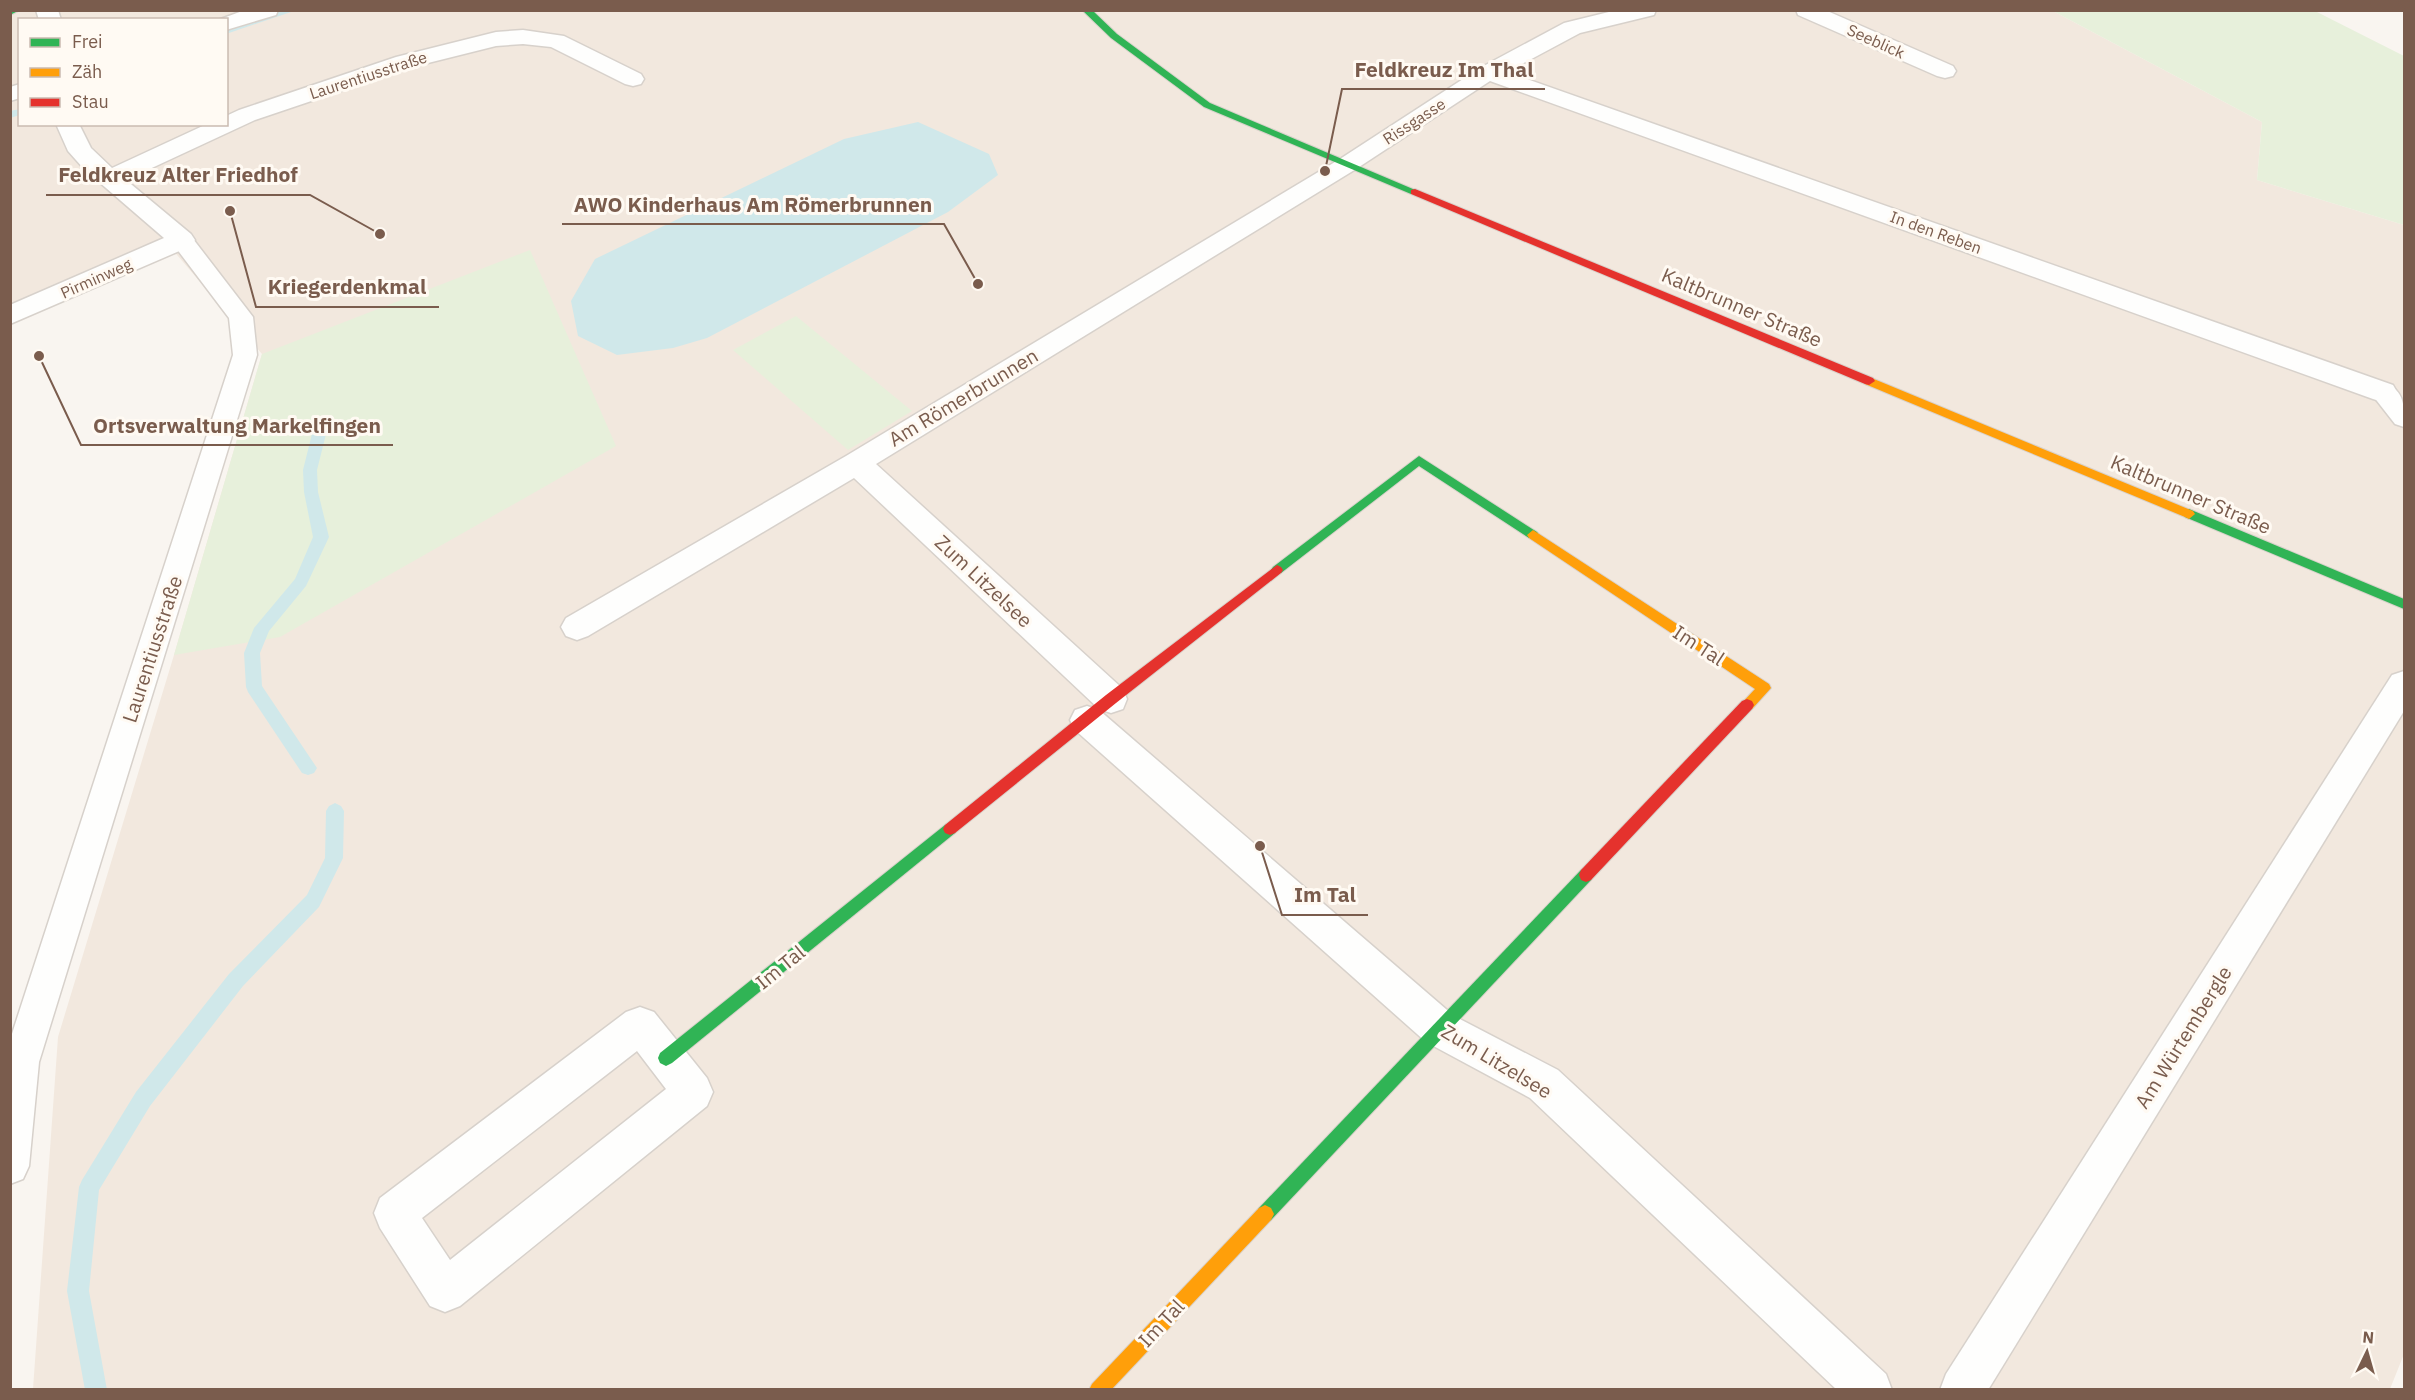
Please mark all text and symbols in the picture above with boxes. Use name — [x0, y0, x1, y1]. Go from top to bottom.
legend — [18, 18, 228, 126]
street label: Seeblick — [1844, 19, 1908, 63]
text: Frei — [72, 30, 103, 53]
street label: Laurentiusstraße — [307, 47, 429, 103]
callout: Feldkreuz Im Thal — [1342, 50, 1545, 89]
text: Feldkreuz Im Thal — [1354, 55, 1534, 83]
text: Zäh — [72, 60, 102, 83]
text: Stau — [72, 90, 109, 113]
street label: Rissgasse — [1379, 93, 1449, 149]
callout: Feldkreuz Alter Friedhof — [46, 156, 310, 195]
text: Feldkreuz Alter Friedhof — [58, 160, 298, 188]
callout: AWO Kinderhaus Am Römerbrunnen — [562, 185, 944, 224]
text: AWO Kinderhaus Am Römerbrunnen — [574, 190, 932, 218]
street label: In den Reben — [1887, 206, 1985, 258]
street label: Pirminweg — [57, 253, 135, 303]
street label: Kaltbrunner Straße — [1658, 261, 1826, 353]
callout: Kriegerdenkmal — [256, 268, 439, 307]
text: Kriegerdenkmal — [268, 272, 426, 300]
street label: Am Römerbrunnen — [883, 342, 1043, 452]
callout: Ortsverwaltung Markelfingen — [81, 406, 393, 445]
text: Ortsverwaltung Markelfingen — [93, 411, 381, 439]
street label: Kaltbrunner Straße — [2107, 448, 2275, 540]
street label: Zum Litzelsee — [929, 529, 1039, 633]
street label: Laurentiusstraße — [116, 572, 188, 726]
street label: Im Tal — [1668, 618, 1730, 672]
callout: Im Tal — [1282, 876, 1368, 915]
text: Im Tal — [1294, 880, 1356, 908]
street label: Im Tal — [750, 939, 810, 995]
street label: Am Würtembergle — [2128, 961, 2238, 1113]
street label: Zum Litzelsee — [1437, 1017, 1557, 1105]
street label: Im Tal — [1132, 1293, 1190, 1353]
north arrow — [2337, 1322, 2397, 1382]
text: N — [2362, 1327, 2375, 1348]

